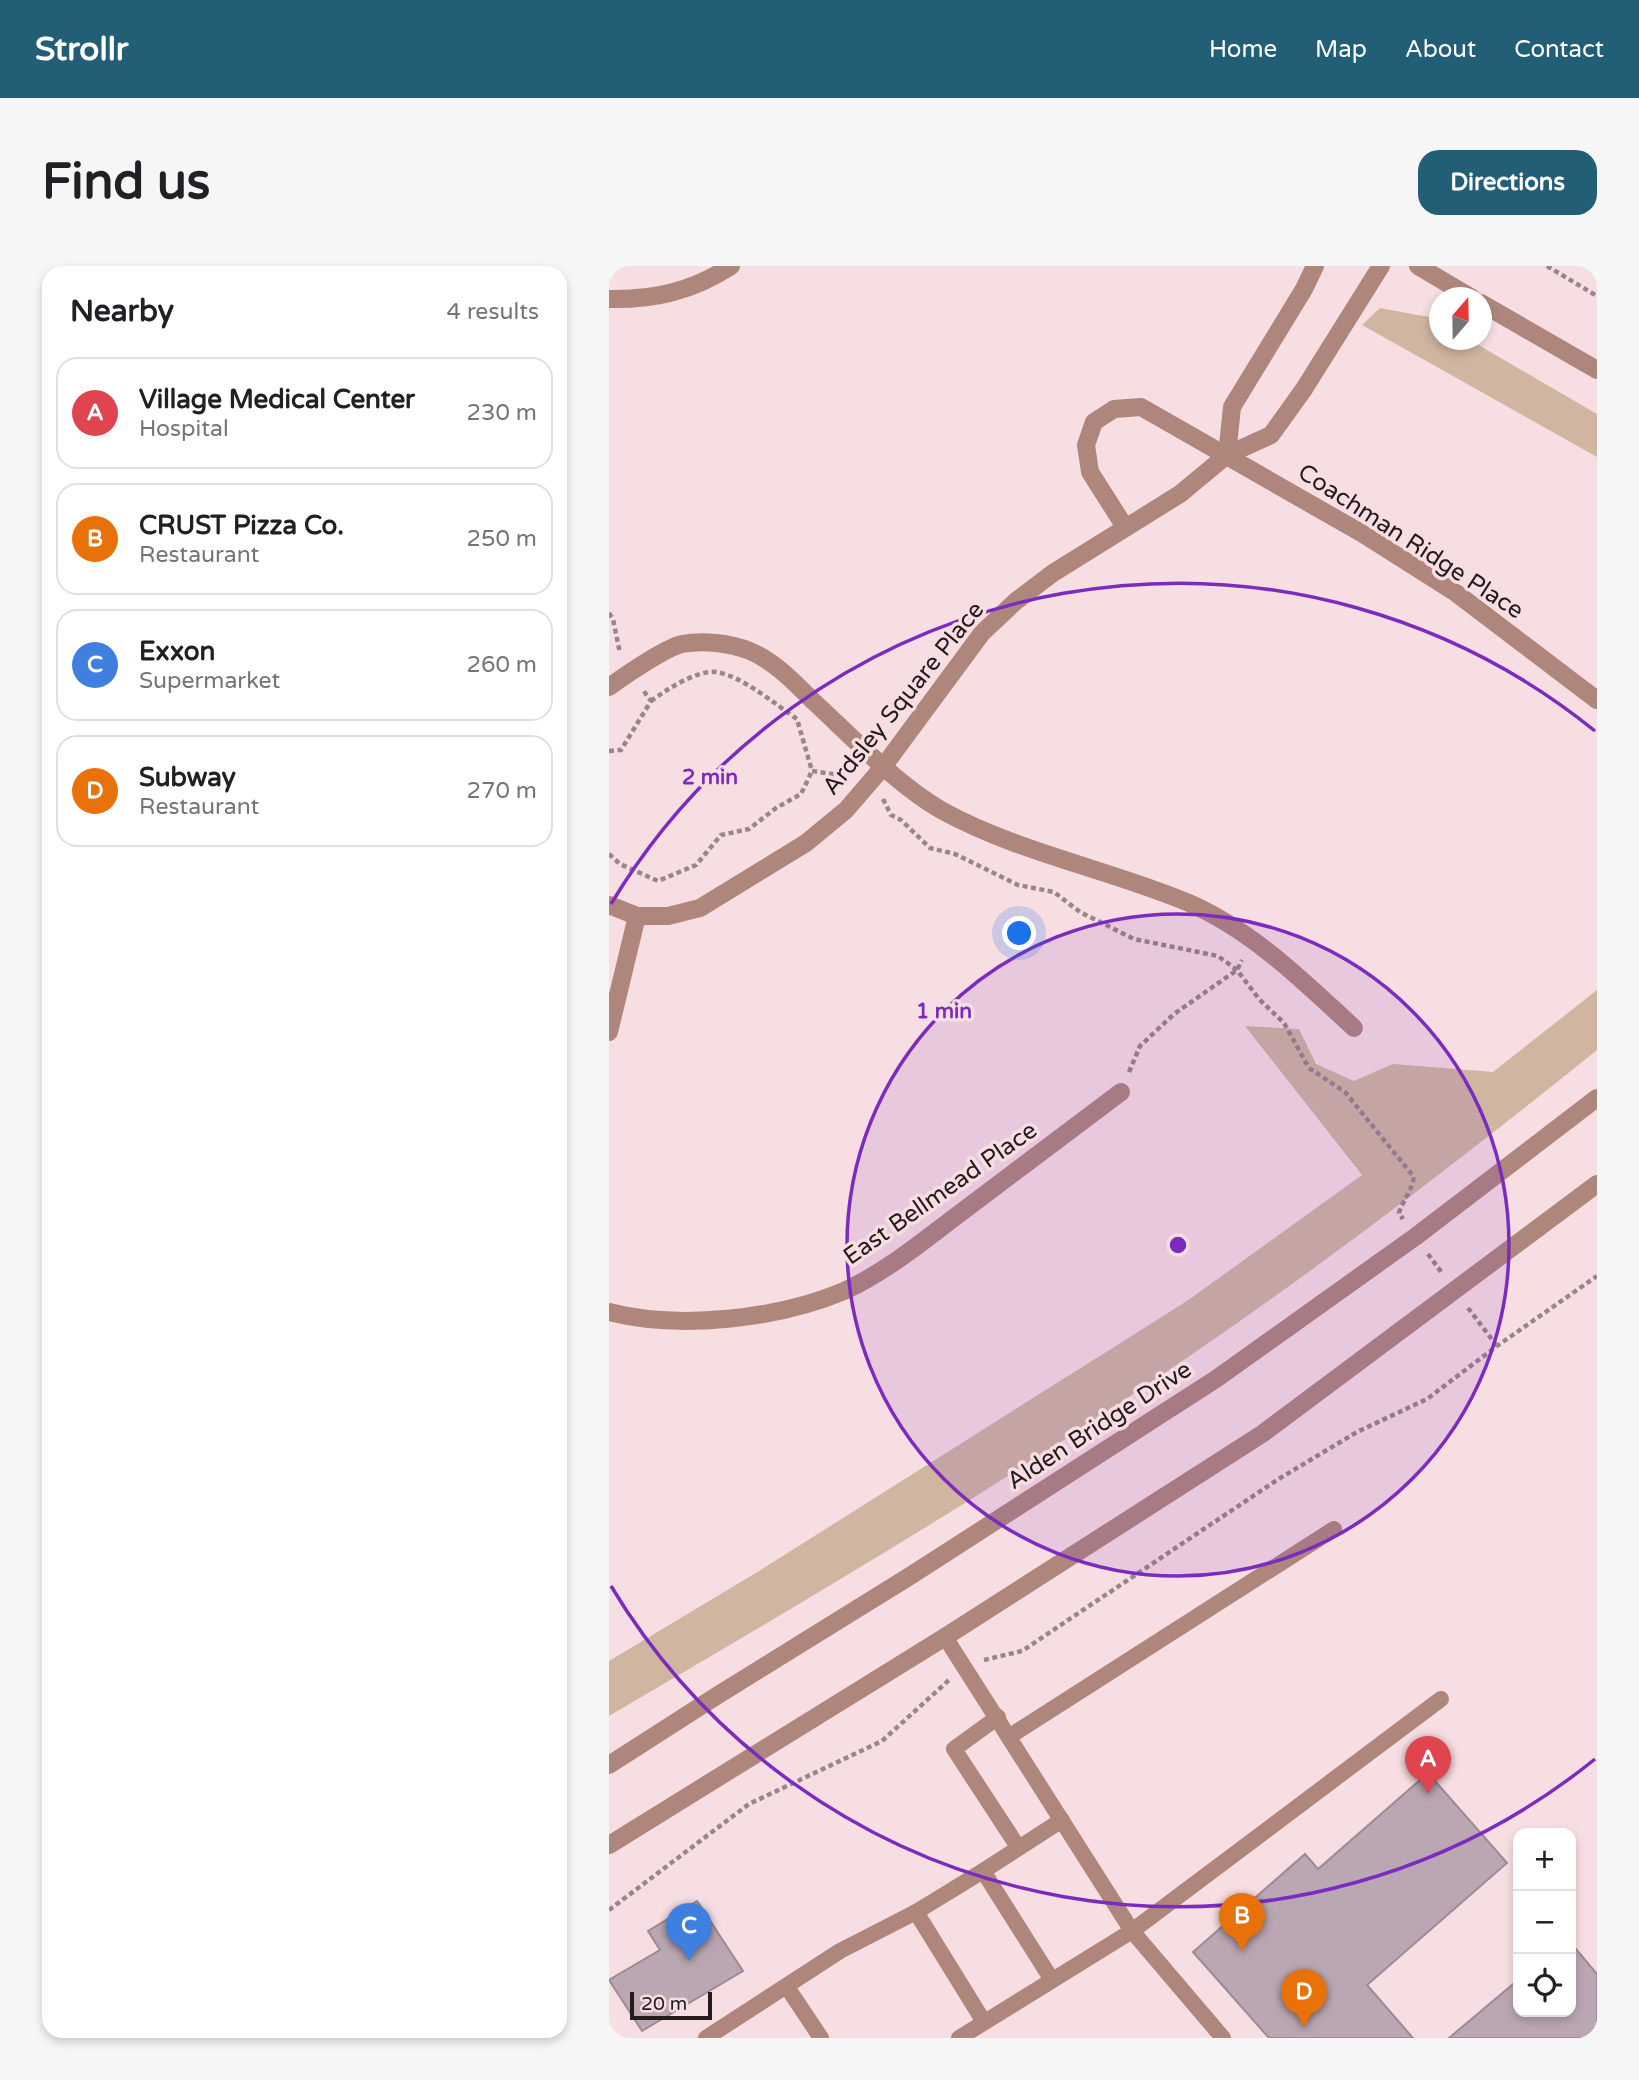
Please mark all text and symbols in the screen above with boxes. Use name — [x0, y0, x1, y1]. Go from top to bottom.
text: Strollr — [35, 30, 129, 69]
text: Home — [1209, 35, 1277, 64]
text: Map — [1315, 35, 1367, 64]
text: About — [1405, 35, 1476, 64]
text: Contact — [1514, 35, 1604, 64]
button: Directions — [1418, 150, 1597, 215]
text: Find us — [42, 153, 210, 212]
north arrow — [1429, 287, 1492, 350]
text: Nearby — [70, 293, 174, 330]
text: 4 results — [446, 298, 539, 326]
text: Village Medical Center — [139, 384, 415, 415]
text: A — [86, 399, 104, 427]
text: 230 m — [467, 399, 537, 427]
text: Hospital — [139, 415, 229, 443]
street label: Coachman Ridge Place — [1293, 458, 1529, 625]
text: CRUST Pizza Co. — [139, 510, 344, 541]
text: B — [87, 525, 103, 553]
text: 250 m — [467, 525, 537, 553]
text: Restaurant — [139, 541, 259, 569]
street label: Ardsley Square Place — [817, 596, 990, 801]
text: Exxon — [139, 636, 215, 667]
text: C — [87, 651, 103, 679]
text: 260 m — [467, 651, 537, 679]
text: Supermarket — [139, 667, 280, 695]
text: Subway — [139, 762, 236, 793]
text: 2 min — [682, 765, 738, 790]
text: D — [86, 777, 104, 805]
text: 270 m — [467, 777, 537, 805]
text: Restaurant — [139, 793, 259, 821]
your location — [1002, 916, 1036, 950]
text: 1 min — [916, 999, 972, 1024]
street label: East Bellmead Place — [838, 1116, 1043, 1271]
centre of rings — [1166, 1233, 1190, 1257]
street label: Alden Bridge Drive — [1002, 1355, 1197, 1496]
pin: A — [1405, 1736, 1451, 1794]
map controls — [1513, 1828, 1576, 2017]
button: + — [1513, 1828, 1576, 1891]
button: − — [1513, 1891, 1576, 1954]
pin: B — [1219, 1893, 1265, 1951]
pin: C — [666, 1903, 712, 1961]
button: locate — [1513, 1954, 1576, 2017]
pin: D — [1281, 1969, 1327, 2027]
scale bar — [630, 1989, 712, 2021]
text: 20 m — [641, 1993, 687, 2015]

